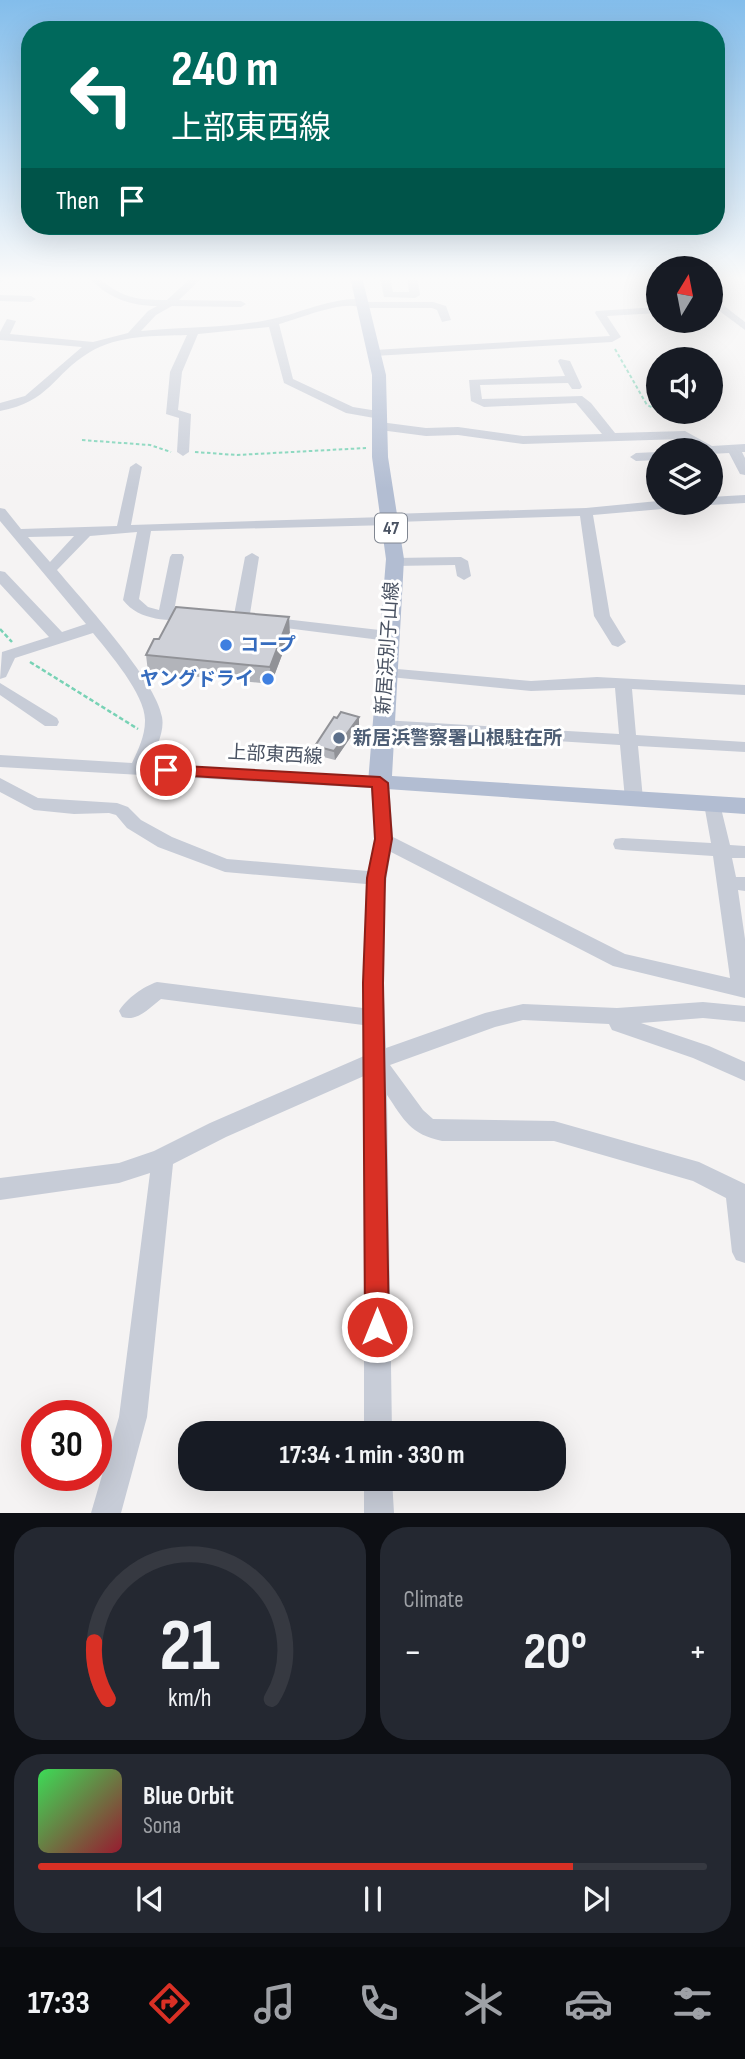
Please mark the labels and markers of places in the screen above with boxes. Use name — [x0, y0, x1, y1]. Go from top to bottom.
place label: コープ — [240, 634, 296, 657]
marker: コープ — [218, 637, 234, 653]
place label: ヤングドライ — [140, 668, 254, 691]
marker: ヤングドライ — [260, 671, 276, 687]
place label: 新居浜警察署山根駐在所 — [353, 727, 562, 750]
marker: 新居浜警察署山根駐在所 — [331, 730, 347, 746]
pin — [136, 740, 196, 800]

